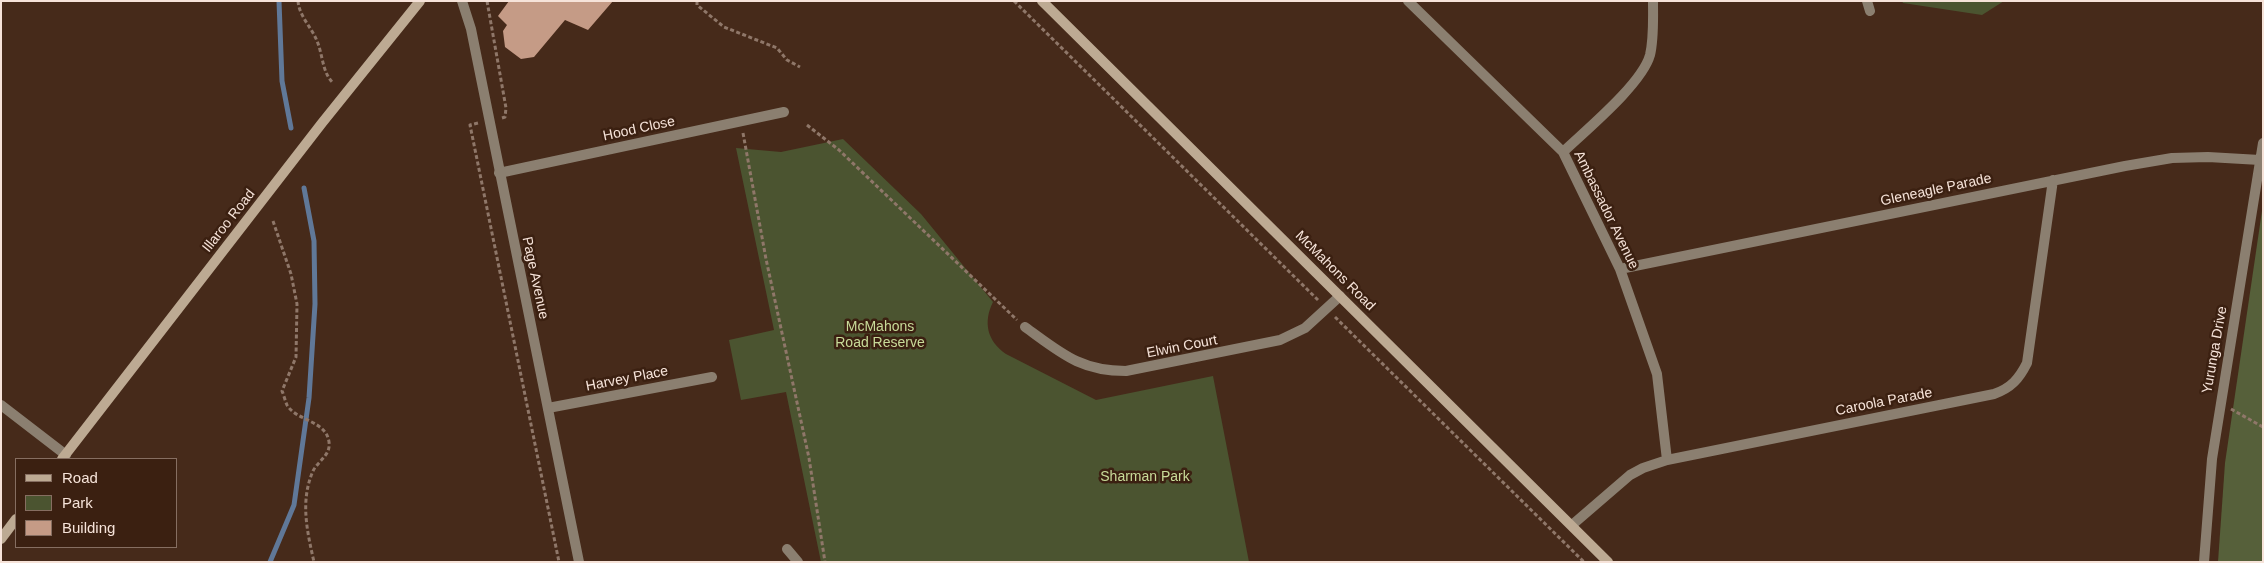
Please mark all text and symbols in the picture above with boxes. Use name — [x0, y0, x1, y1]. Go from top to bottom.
street label: Hood Close — [601, 113, 677, 145]
street label: Ambassador Avenue — [1570, 148, 1642, 272]
street label: Gleneagle Parade — [1879, 170, 1993, 210]
street label: Illaroo Road — [199, 186, 259, 256]
street label: McMahons Road — [1292, 228, 1378, 314]
street label: Page Avenue — [518, 235, 552, 321]
street label: Yurunga Drive — [2199, 305, 2231, 395]
park label: McMahons Road Reserve — [835, 319, 925, 352]
street label: Elwin Court — [1145, 332, 1219, 362]
street label: Harvey Place — [585, 363, 669, 395]
street label: Caroola Parade — [1834, 384, 1934, 420]
legend — [15, 458, 178, 548]
text: Road — [62, 469, 98, 486]
park label: Sharman Park — [1100, 469, 1190, 485]
text: Park — [62, 494, 93, 511]
text: Building — [62, 519, 115, 536]

